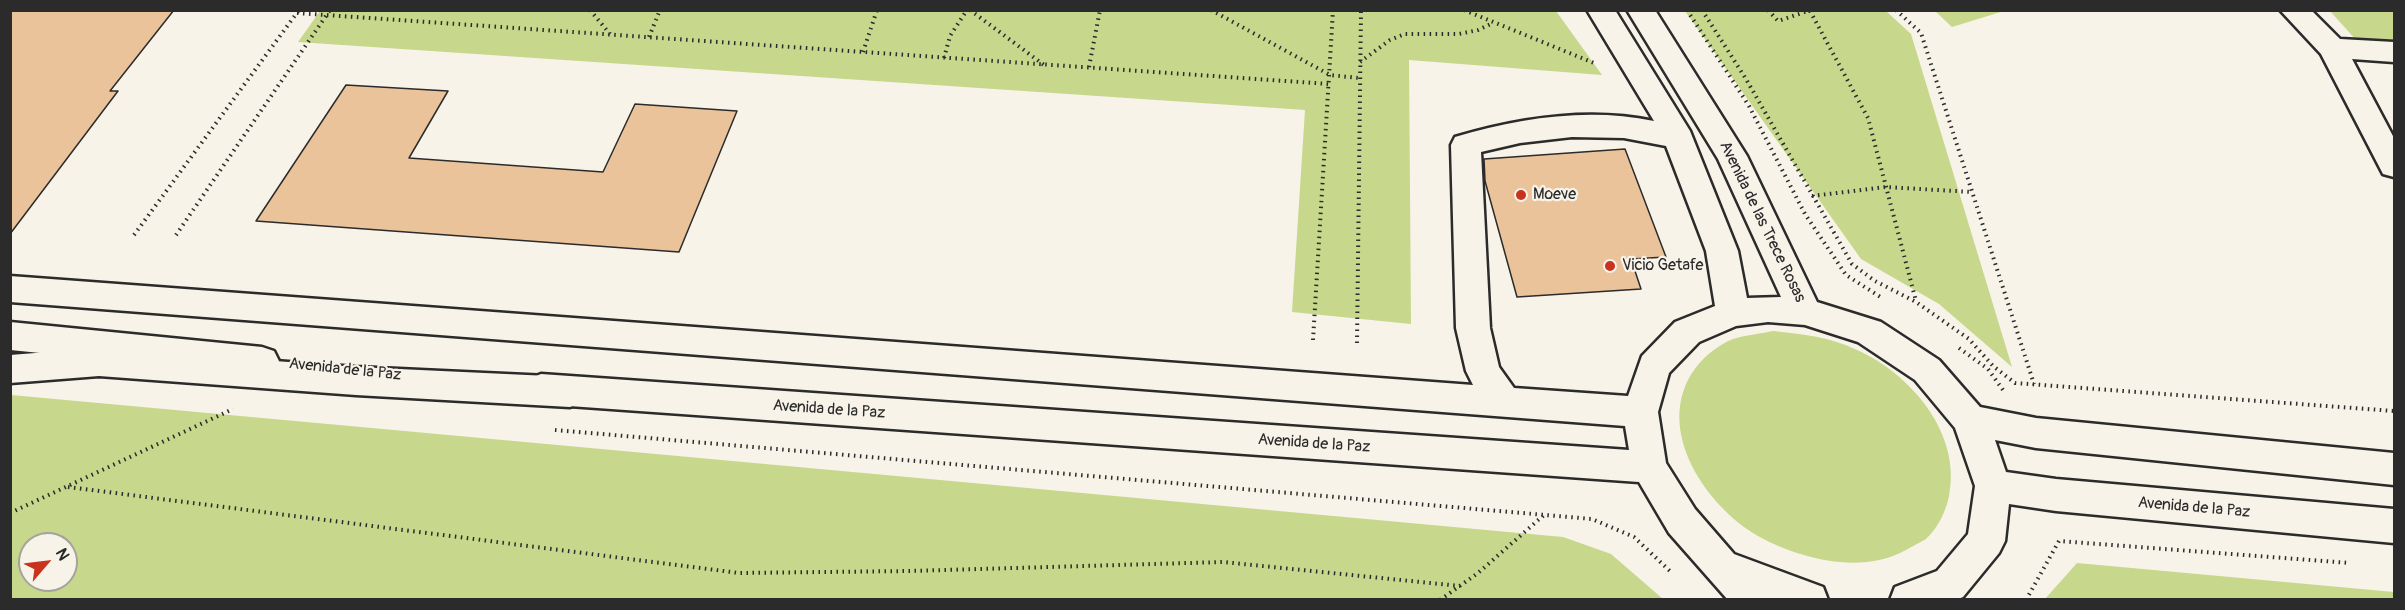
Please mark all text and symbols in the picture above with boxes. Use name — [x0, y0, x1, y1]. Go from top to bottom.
street label: Avenida de las Trece Rosas — [1715, 138, 1809, 306]
place label: Moeve — [1533, 185, 1576, 205]
marker: Moeve — [1514, 188, 1528, 202]
place label: Vicio Getafe — [1622, 256, 1703, 276]
marker: Vicio Getafe — [1603, 259, 1617, 273]
street label: Avenida de la Paz — [288, 355, 402, 385]
street label: Avenida de la Paz — [772, 396, 886, 424]
street label: Avenida de la Paz — [1257, 430, 1371, 458]
street label: Avenida de la Paz — [2137, 494, 2251, 522]
north arrow — [18, 532, 78, 592]
text: N — [51, 545, 73, 564]

